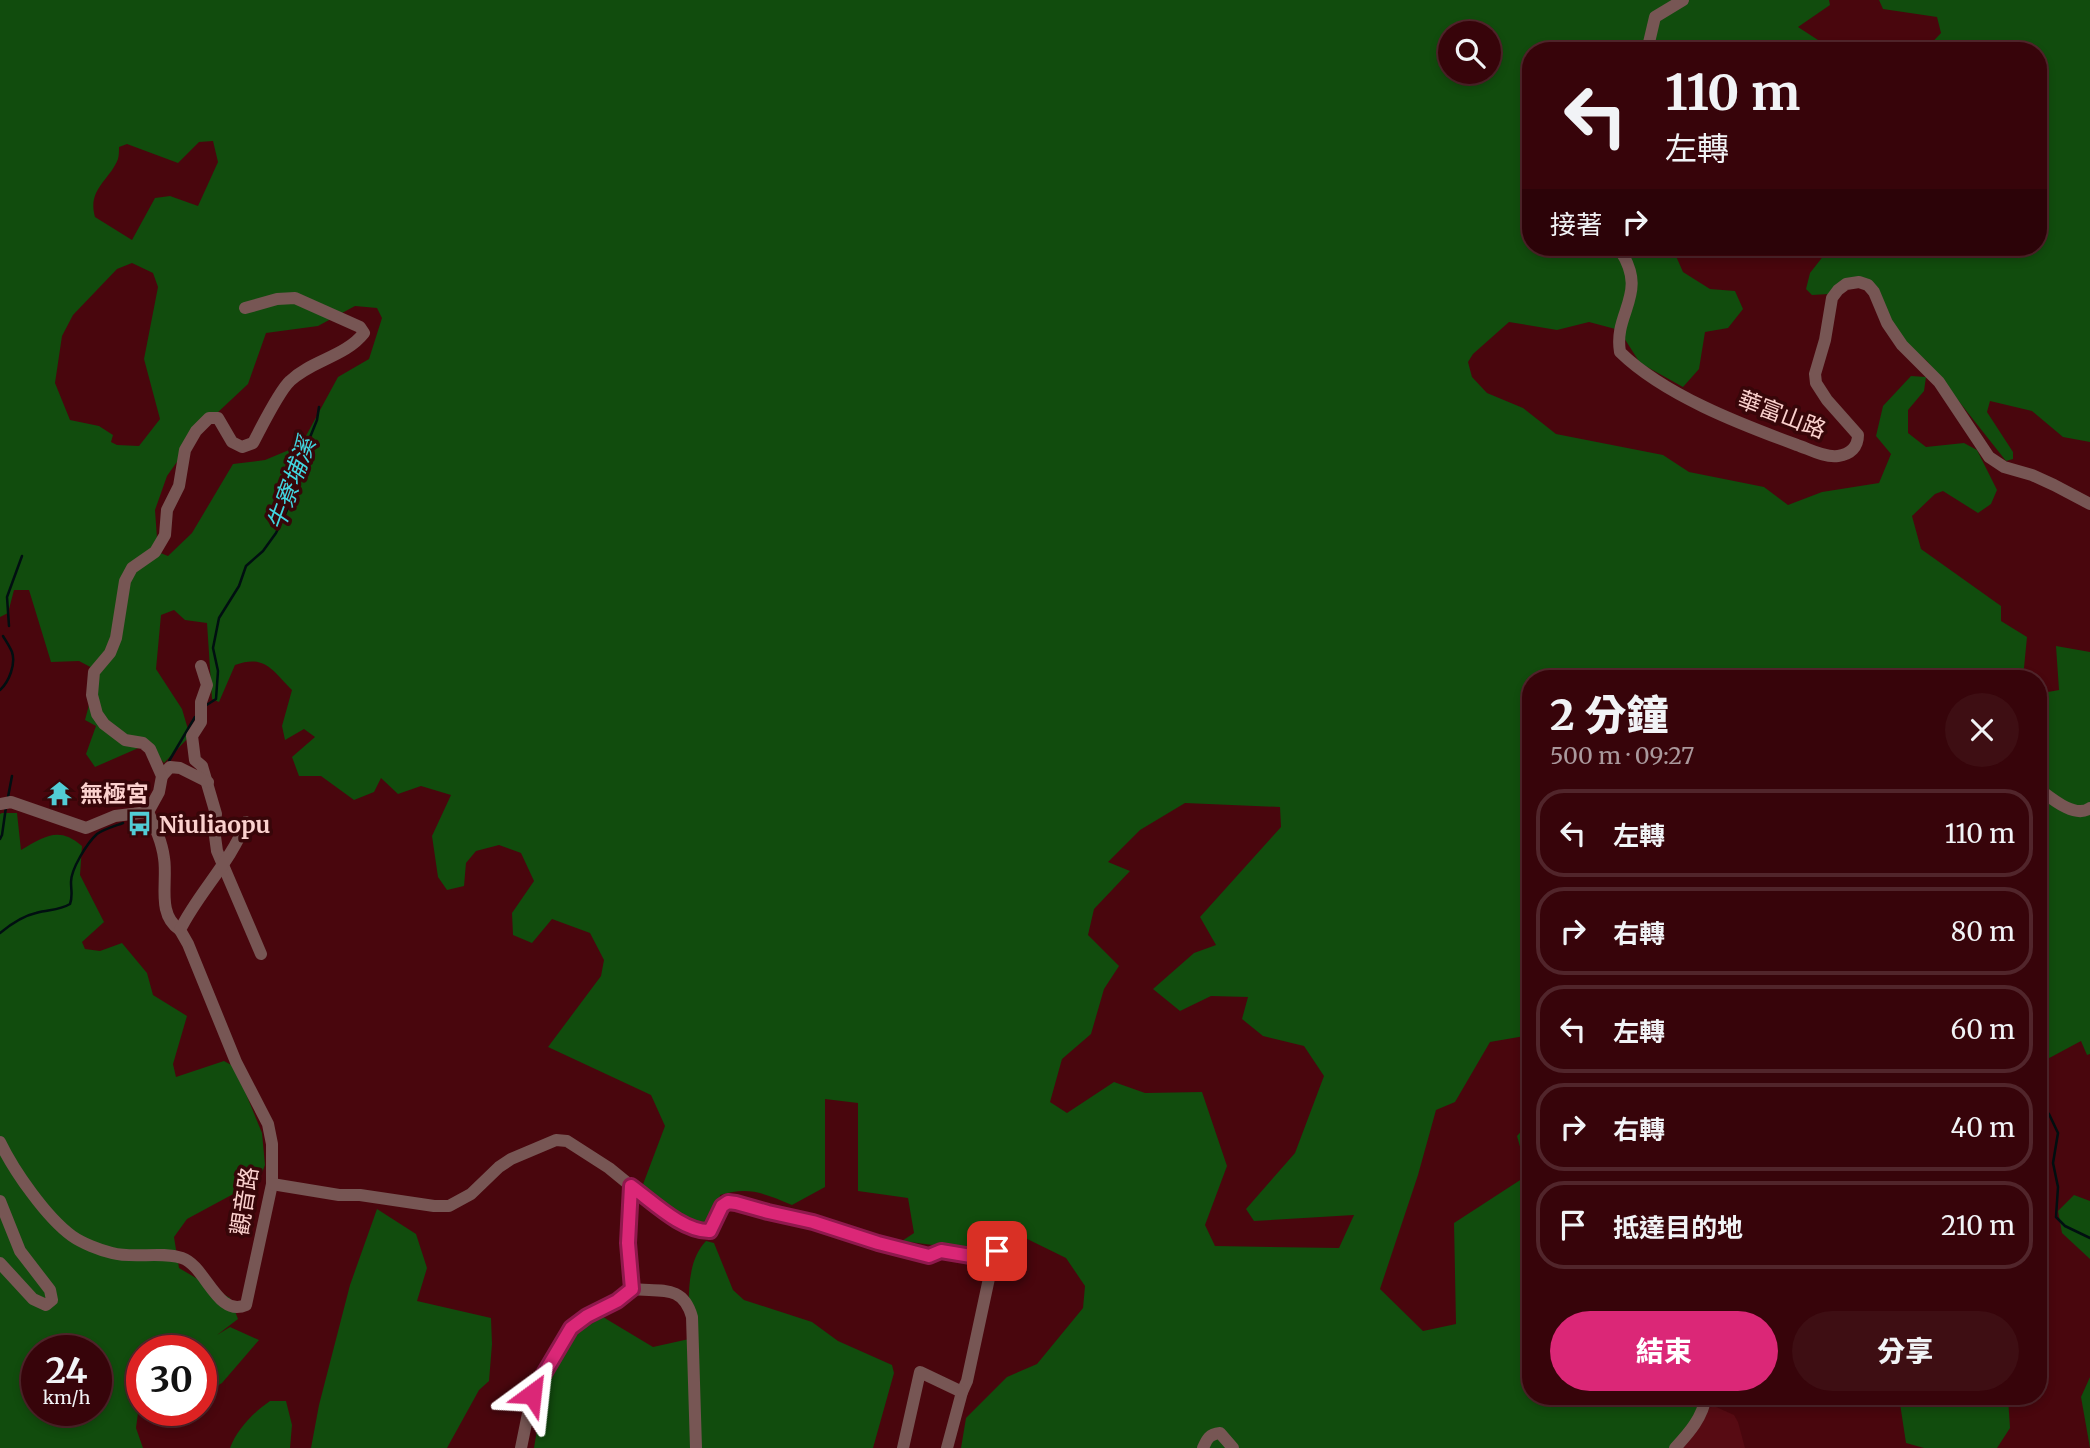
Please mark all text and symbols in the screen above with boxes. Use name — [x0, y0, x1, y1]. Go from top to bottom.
map controls — [1438, 21, 1501, 84]
button: search — [1438, 21, 1501, 84]
text: 110 m — [1665, 62, 1800, 123]
icon: left — [1550, 70, 1641, 161]
text: 左轉 — [1665, 129, 1729, 169]
icon: right — [1616, 203, 1654, 241]
text: 接著 — [1550, 208, 1602, 241]
street label: 華富山路 — [1734, 384, 1830, 444]
water label: 牛寮埔溪 — [260, 431, 323, 534]
text: 2 分鐘 — [1550, 689, 1669, 741]
button: close — [1945, 693, 2019, 767]
text: 500 m · 09:27 — [1550, 741, 1694, 770]
temple icon: 無極宮 — [46, 779, 74, 807]
place label: 無極宮 — [80, 779, 149, 808]
bus stop icon: Niuliaopu — [125, 810, 153, 838]
place label: Niuliaopu — [159, 810, 270, 839]
icon: left — [1554, 814, 1592, 852]
text: 110 m — [1945, 817, 2015, 850]
text: 左轉 — [1613, 819, 1665, 852]
icon: right — [1554, 912, 1592, 950]
text: 80 m — [1951, 915, 2015, 948]
text: 右轉 — [1613, 917, 1665, 950]
icon: left — [1554, 1010, 1592, 1048]
text: 60 m — [1951, 1013, 2015, 1046]
text: 左轉 — [1613, 1015, 1665, 1048]
icon: right — [1554, 1108, 1592, 1146]
text: 40 m — [1951, 1111, 2015, 1144]
text: 右轉 — [1613, 1113, 1665, 1146]
street label: 觀音路 — [224, 1165, 264, 1237]
icon: arrive — [1554, 1206, 1592, 1244]
text: 210 m — [1941, 1209, 2015, 1242]
text: 抵達目的地 — [1613, 1211, 1743, 1244]
pin — [967, 1221, 1027, 1281]
icon: arrive — [978, 1232, 1016, 1270]
button: 結束 — [1550, 1311, 1778, 1391]
button: 分享 — [1792, 1311, 2019, 1391]
speed limit sign: 30 — [126, 1335, 217, 1426]
text: 24 — [45, 1349, 88, 1393]
position arrow — [495, 1357, 569, 1431]
text: km/h — [43, 1386, 90, 1409]

